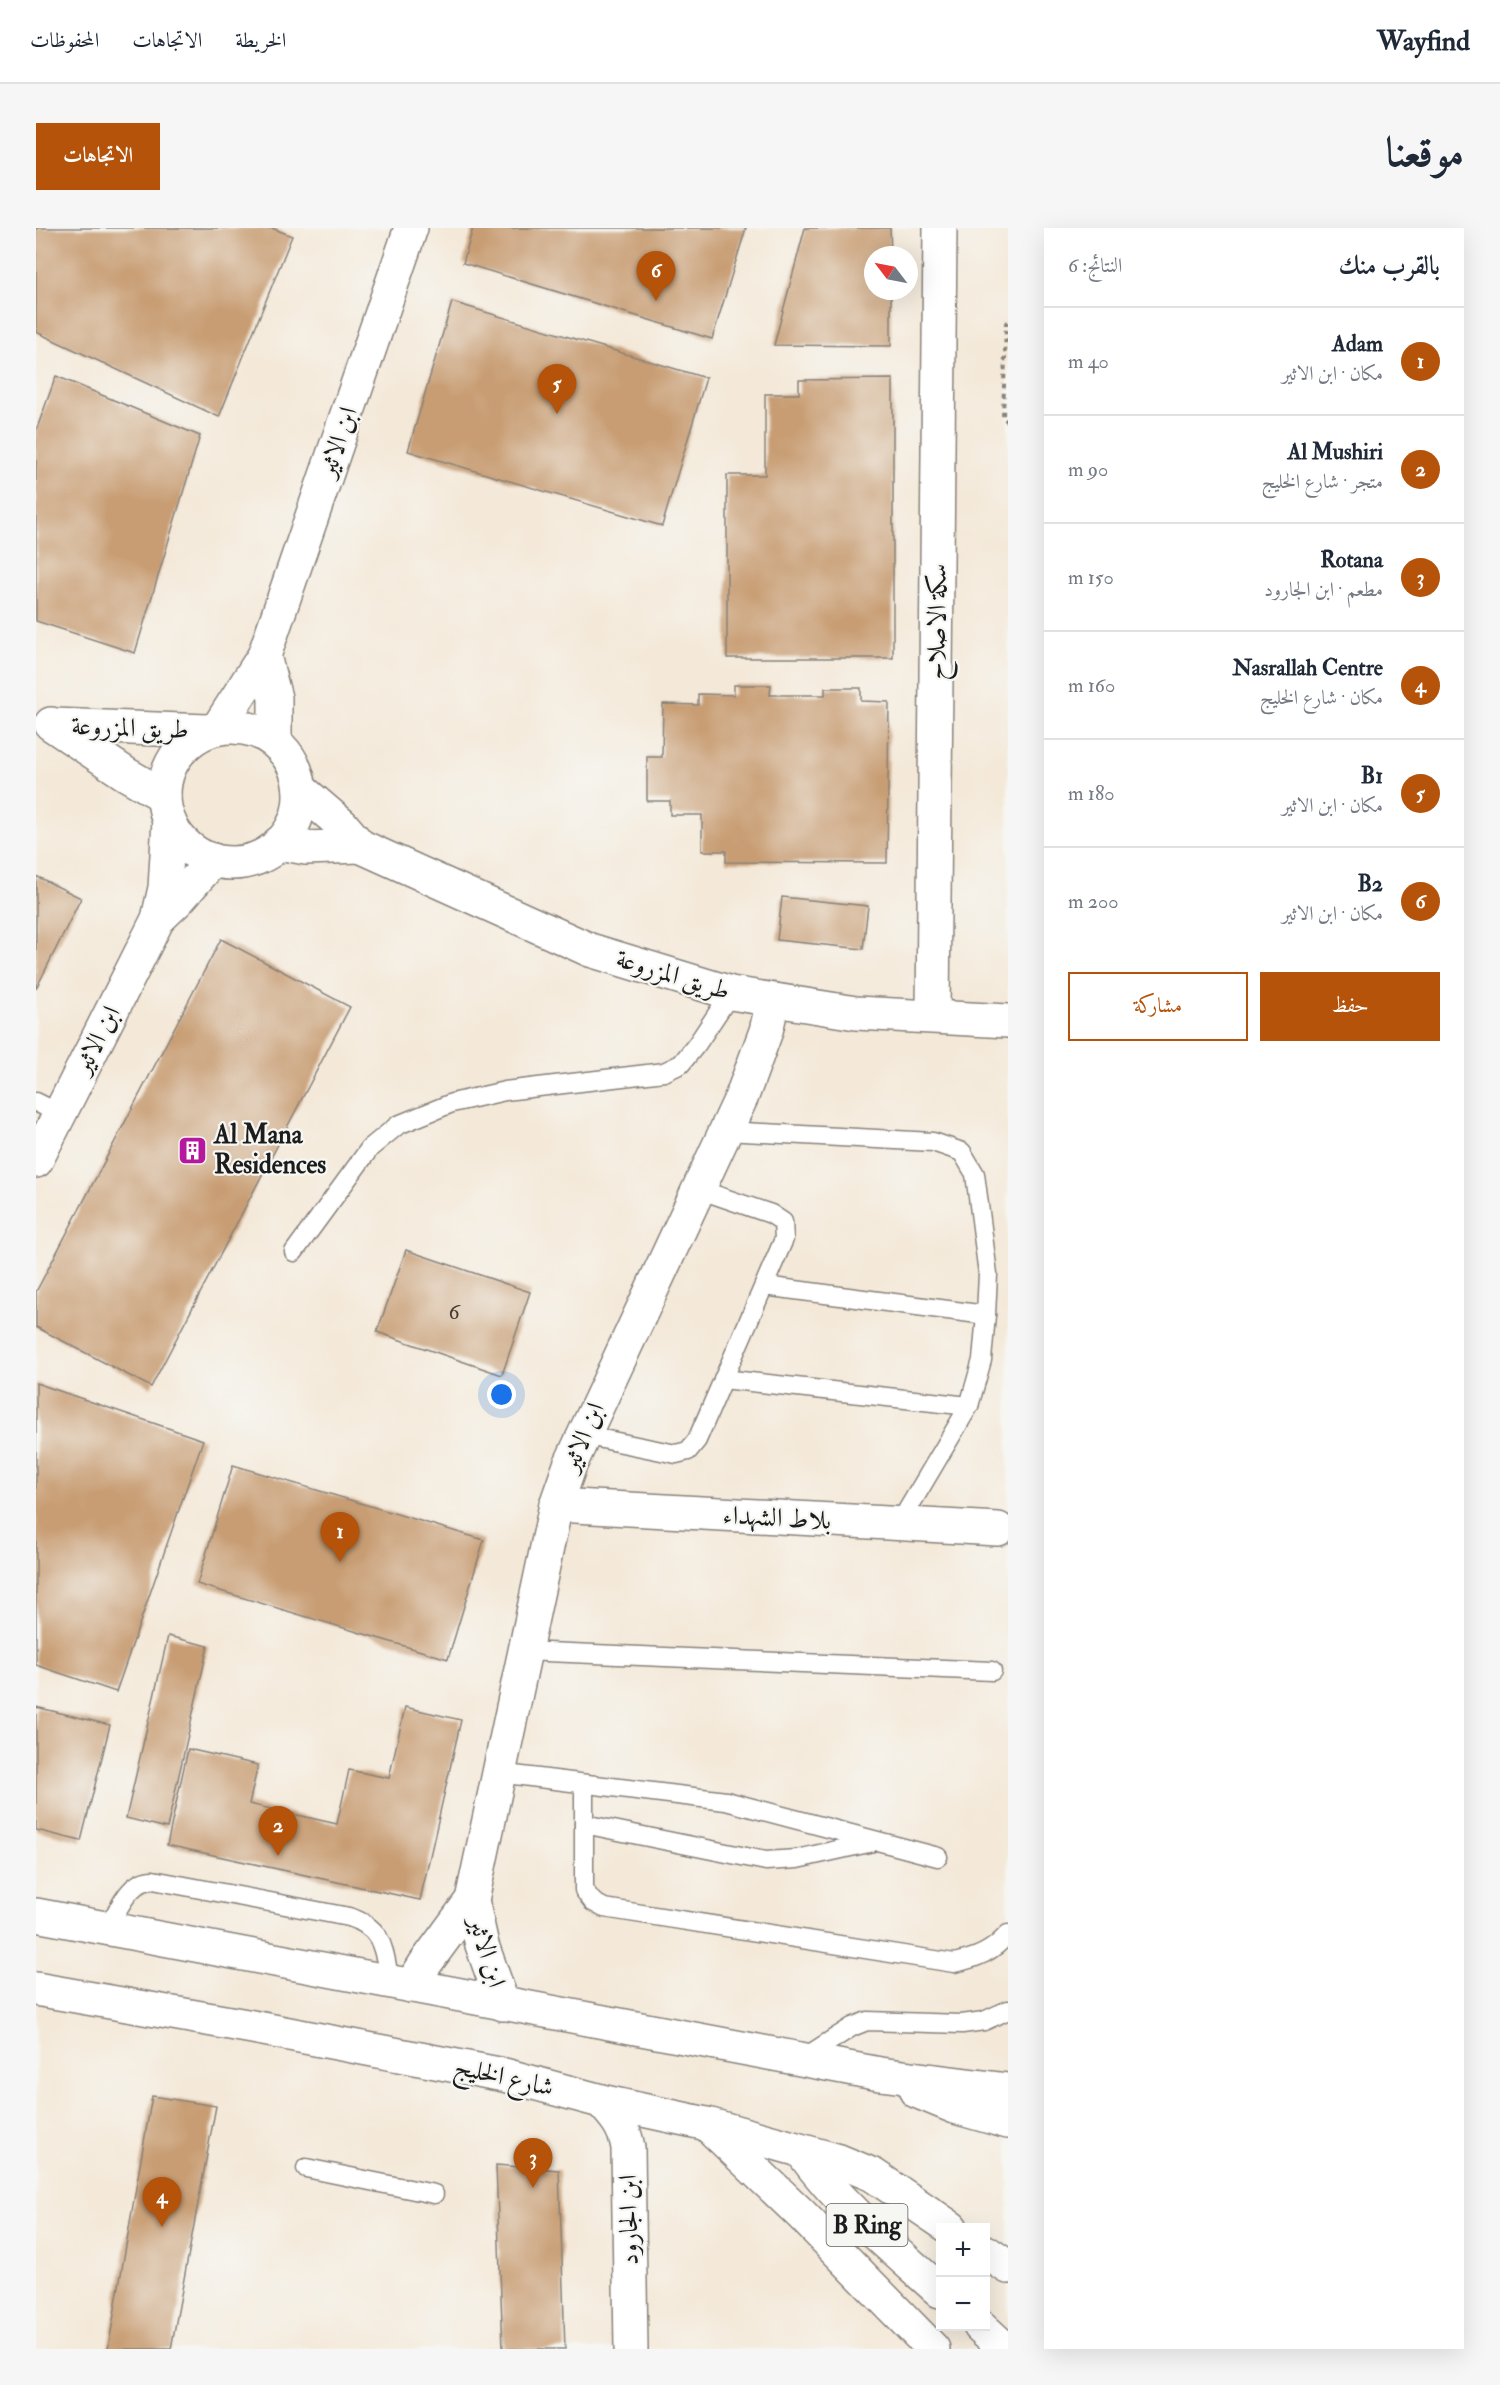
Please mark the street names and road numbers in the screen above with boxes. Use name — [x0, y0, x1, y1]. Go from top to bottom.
street label: ابن الاثير — [310, 403, 365, 484]
street label: سكة الاصلاح — [920, 563, 961, 681]
street label: طريق المزروعة — [71, 710, 189, 746]
street label: طريق المزروعة — [612, 943, 734, 1007]
street label: ابن الاثير — [65, 1001, 128, 1082]
street label: ابن الاثير — [553, 1398, 612, 1479]
street label: بلاط الشهداء — [722, 1499, 832, 1537]
street label: ابن الاثير — [460, 1910, 513, 1991]
street label: شارع الخليج — [450, 2050, 557, 2111]
street label: ابن الجارود — [612, 2174, 646, 2266]
road number: B Ring — [826, 2204, 908, 2246]

